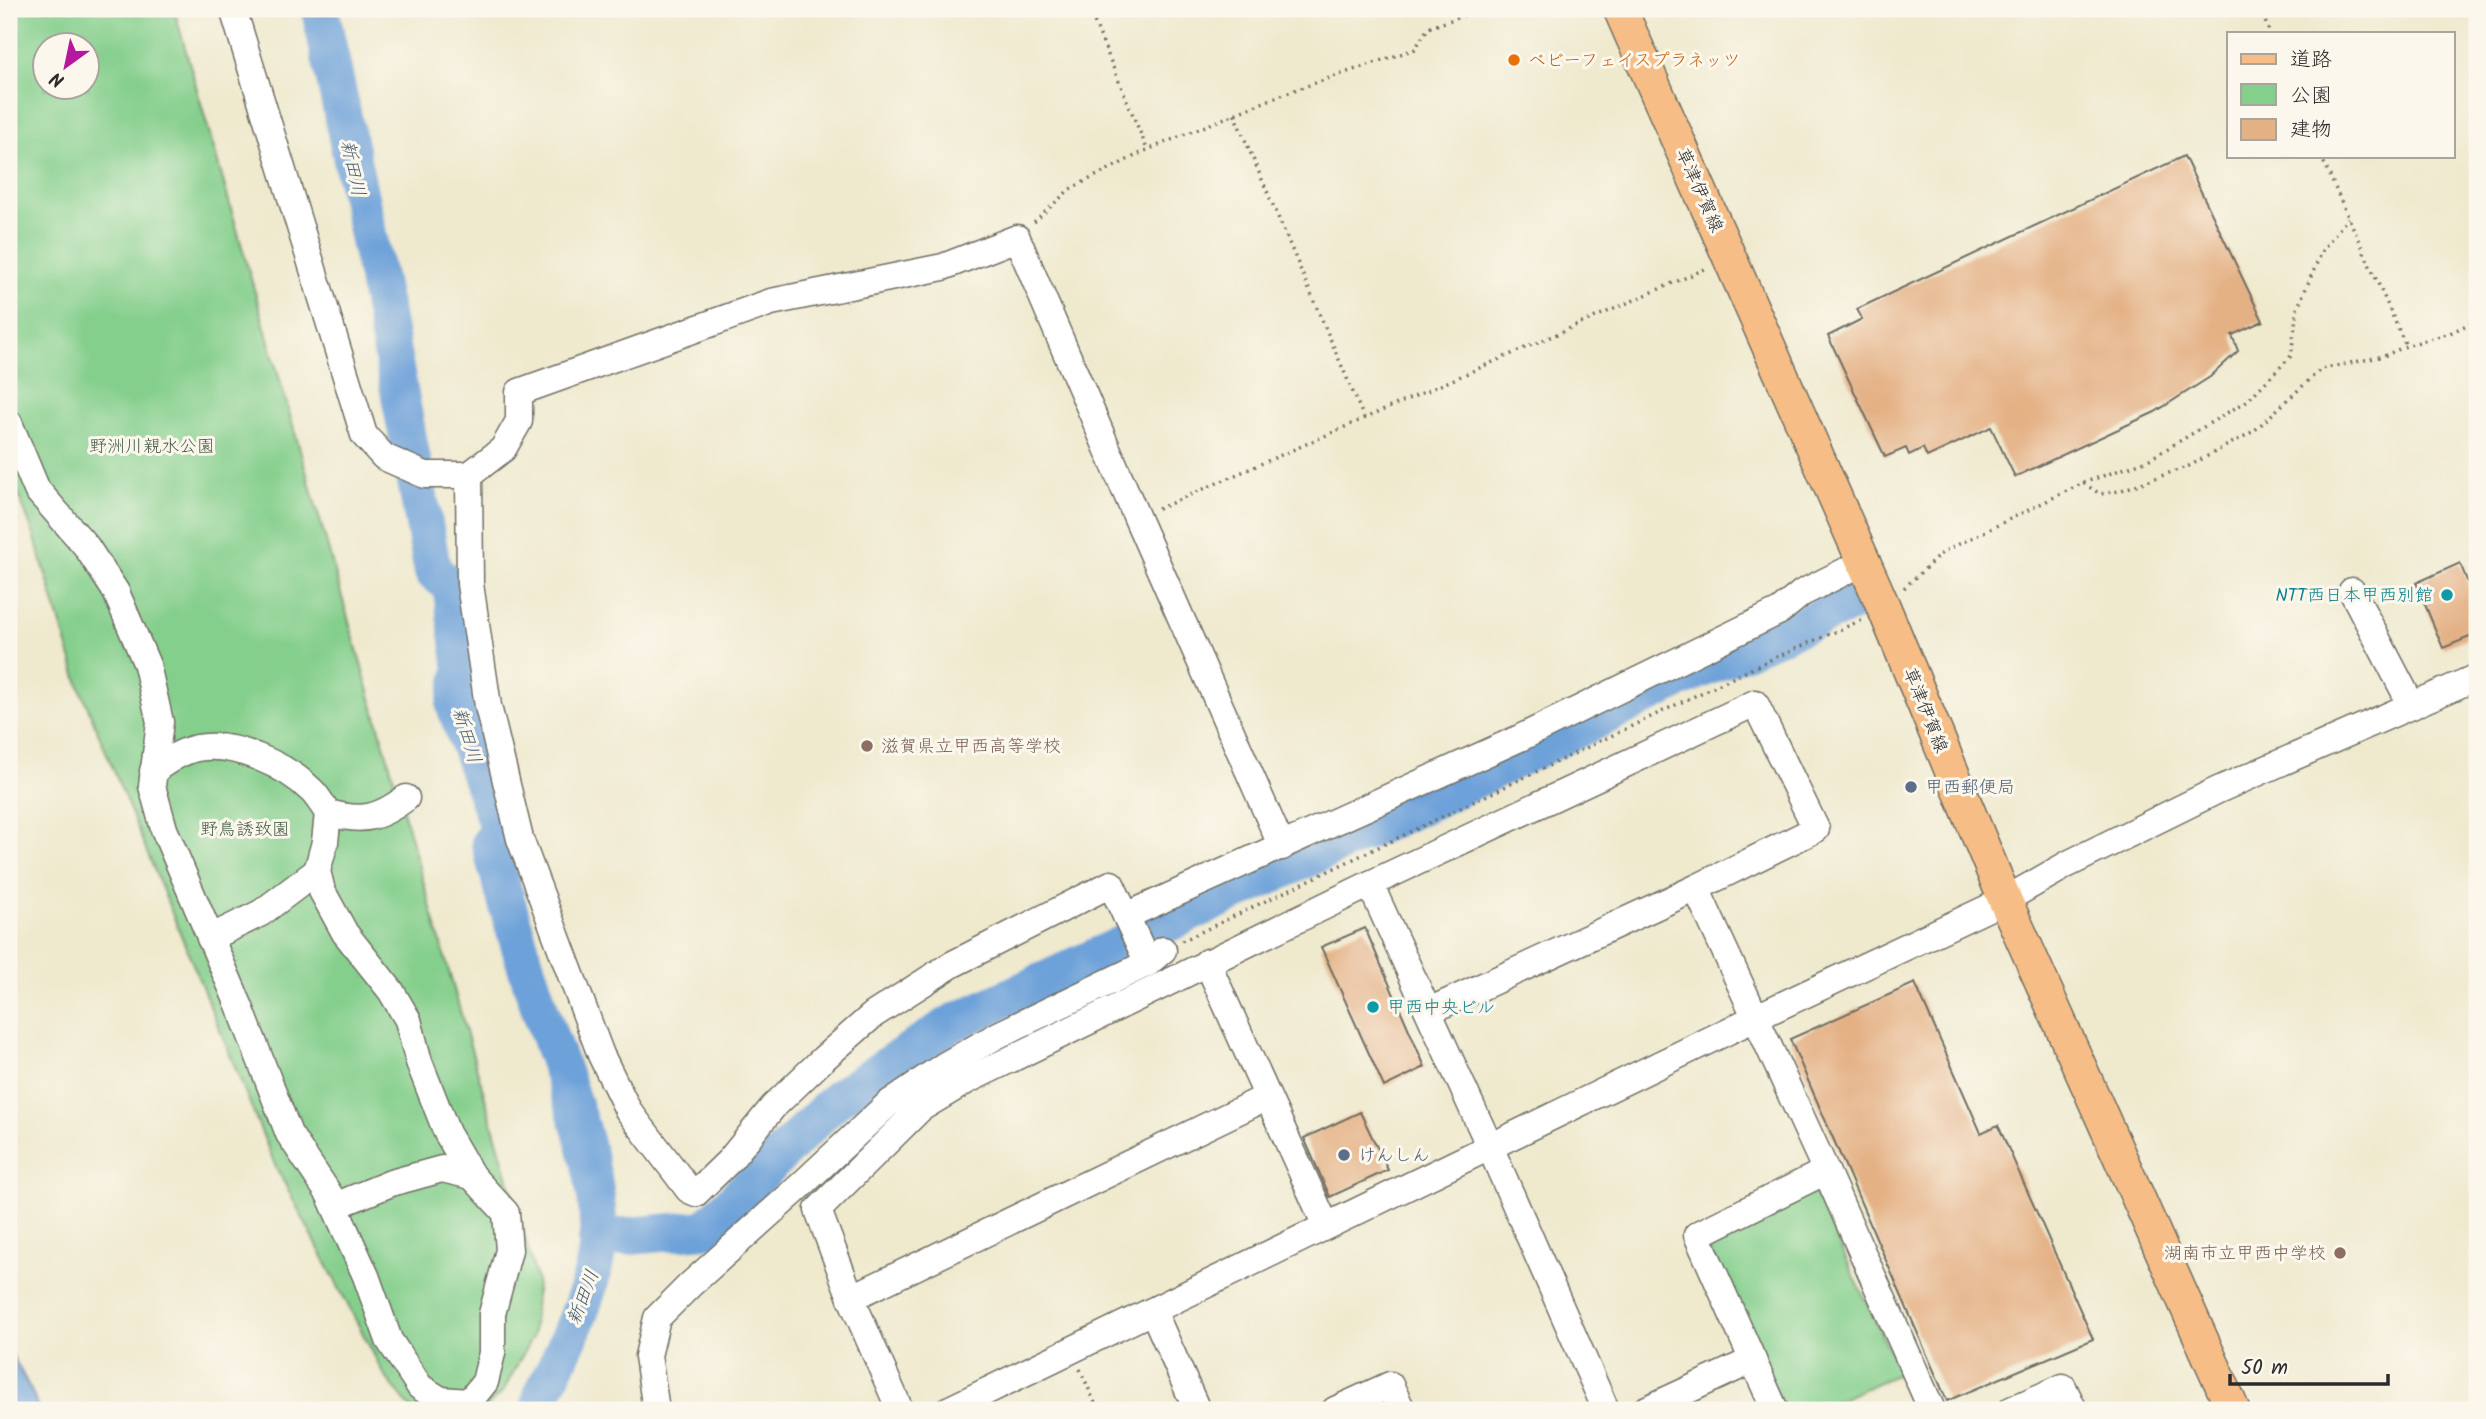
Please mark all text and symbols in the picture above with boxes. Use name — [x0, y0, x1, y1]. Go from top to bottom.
north arrow — [32, 32, 102, 102]
legend — [2227, 32, 2454, 158]
text: 道路 — [2290, 44, 2332, 77]
place label: ベビーフェイスプラネッツ — [1528, 47, 1741, 76]
marker: ベビーフェイスプラネッツ — [1506, 52, 1522, 68]
text: N — [45, 63, 71, 94]
text: 公園 — [2290, 80, 2332, 113]
text: 建物 — [2290, 114, 2332, 147]
water label: 新田川 — [331, 137, 373, 199]
street label: 草津伊賀線 — [1667, 144, 1730, 238]
park label: 野洲川親水公園 — [89, 433, 215, 462]
place label: NTT西日本甲西別館 — [2276, 582, 2433, 611]
marker: NTT西日本甲西別館 — [2439, 587, 2455, 603]
street label: 草津伊賀線 — [1894, 663, 1955, 758]
water label: 新田川 — [443, 704, 489, 767]
place label: 滋賀県立甲西高等学校 — [881, 733, 1061, 762]
marker: 滋賀県立甲西高等学校 — [859, 738, 875, 754]
place label: 甲西郵便局 — [1925, 774, 2015, 803]
marker: 甲西郵便局 — [1903, 779, 1919, 795]
park label: 野鳥誘致園 — [200, 816, 290, 845]
place label: 甲西中央ビル — [1387, 994, 1495, 1023]
marker: 甲西中央ビル — [1365, 999, 1381, 1015]
place label: けんしん — [1358, 1142, 1430, 1171]
marker: けんしん — [1336, 1147, 1352, 1163]
place label: 湖南市立甲西中学校 — [2164, 1240, 2326, 1269]
marker: 湖南市立甲西中学校 — [2332, 1245, 2348, 1261]
water label: 新田川 — [560, 1266, 608, 1330]
scale bar — [2230, 1342, 2388, 1386]
text: 50 m — [2241, 1352, 2288, 1385]

